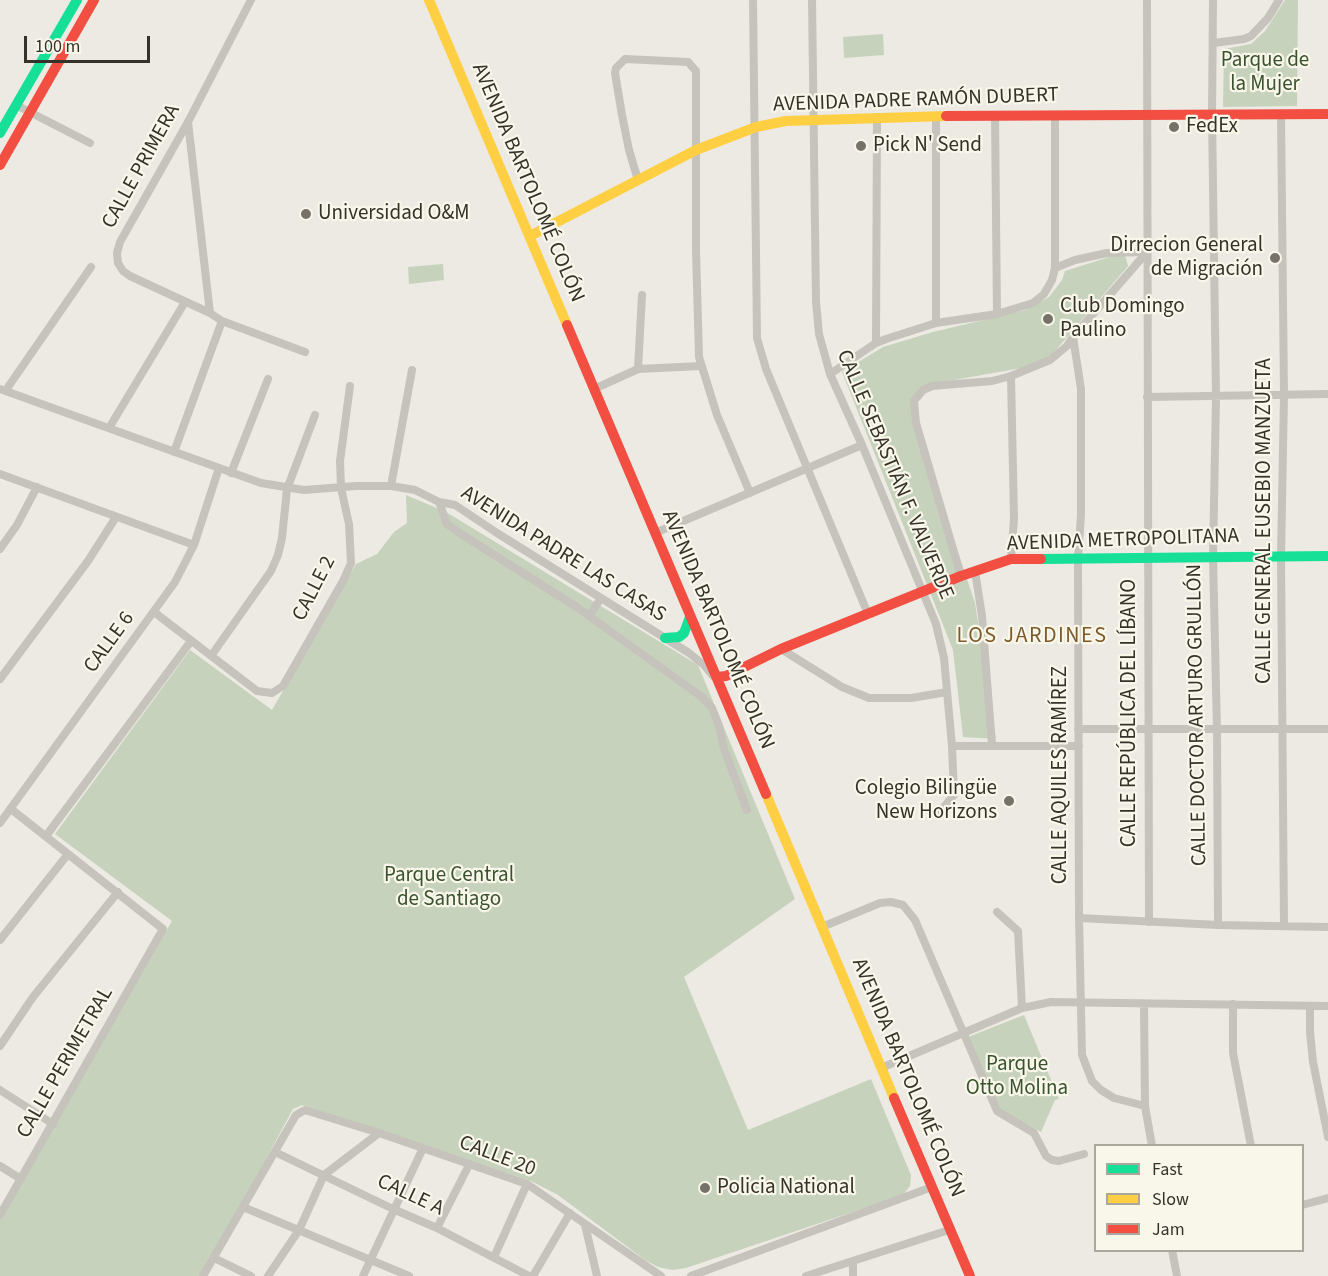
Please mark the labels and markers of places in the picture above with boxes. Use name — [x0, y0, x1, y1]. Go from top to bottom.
place label: FedEx — [1186, 114, 1238, 140]
marker: FedEx — [1167, 120, 1181, 134]
place label: Pick N' Send — [873, 133, 982, 159]
marker: Pick N' Send — [854, 139, 868, 153]
place label: Universidad O&M — [318, 201, 470, 227]
marker: Universidad O&M — [299, 207, 313, 221]
place label: Dirrecion General de Migración — [1110, 233, 1263, 283]
marker: Dirrecion General de Migración — [1268, 251, 1282, 265]
place label: Club Domingo Paulino — [1060, 294, 1185, 344]
marker: Club Domingo Paulino — [1041, 312, 1055, 326]
place label: Colegio Bilingüe New Horizons — [855, 776, 997, 826]
marker: Colegio Bilingüe New Horizons — [1002, 794, 1016, 808]
place label: Policia National — [717, 1175, 855, 1201]
marker: Policia National — [698, 1181, 712, 1195]

